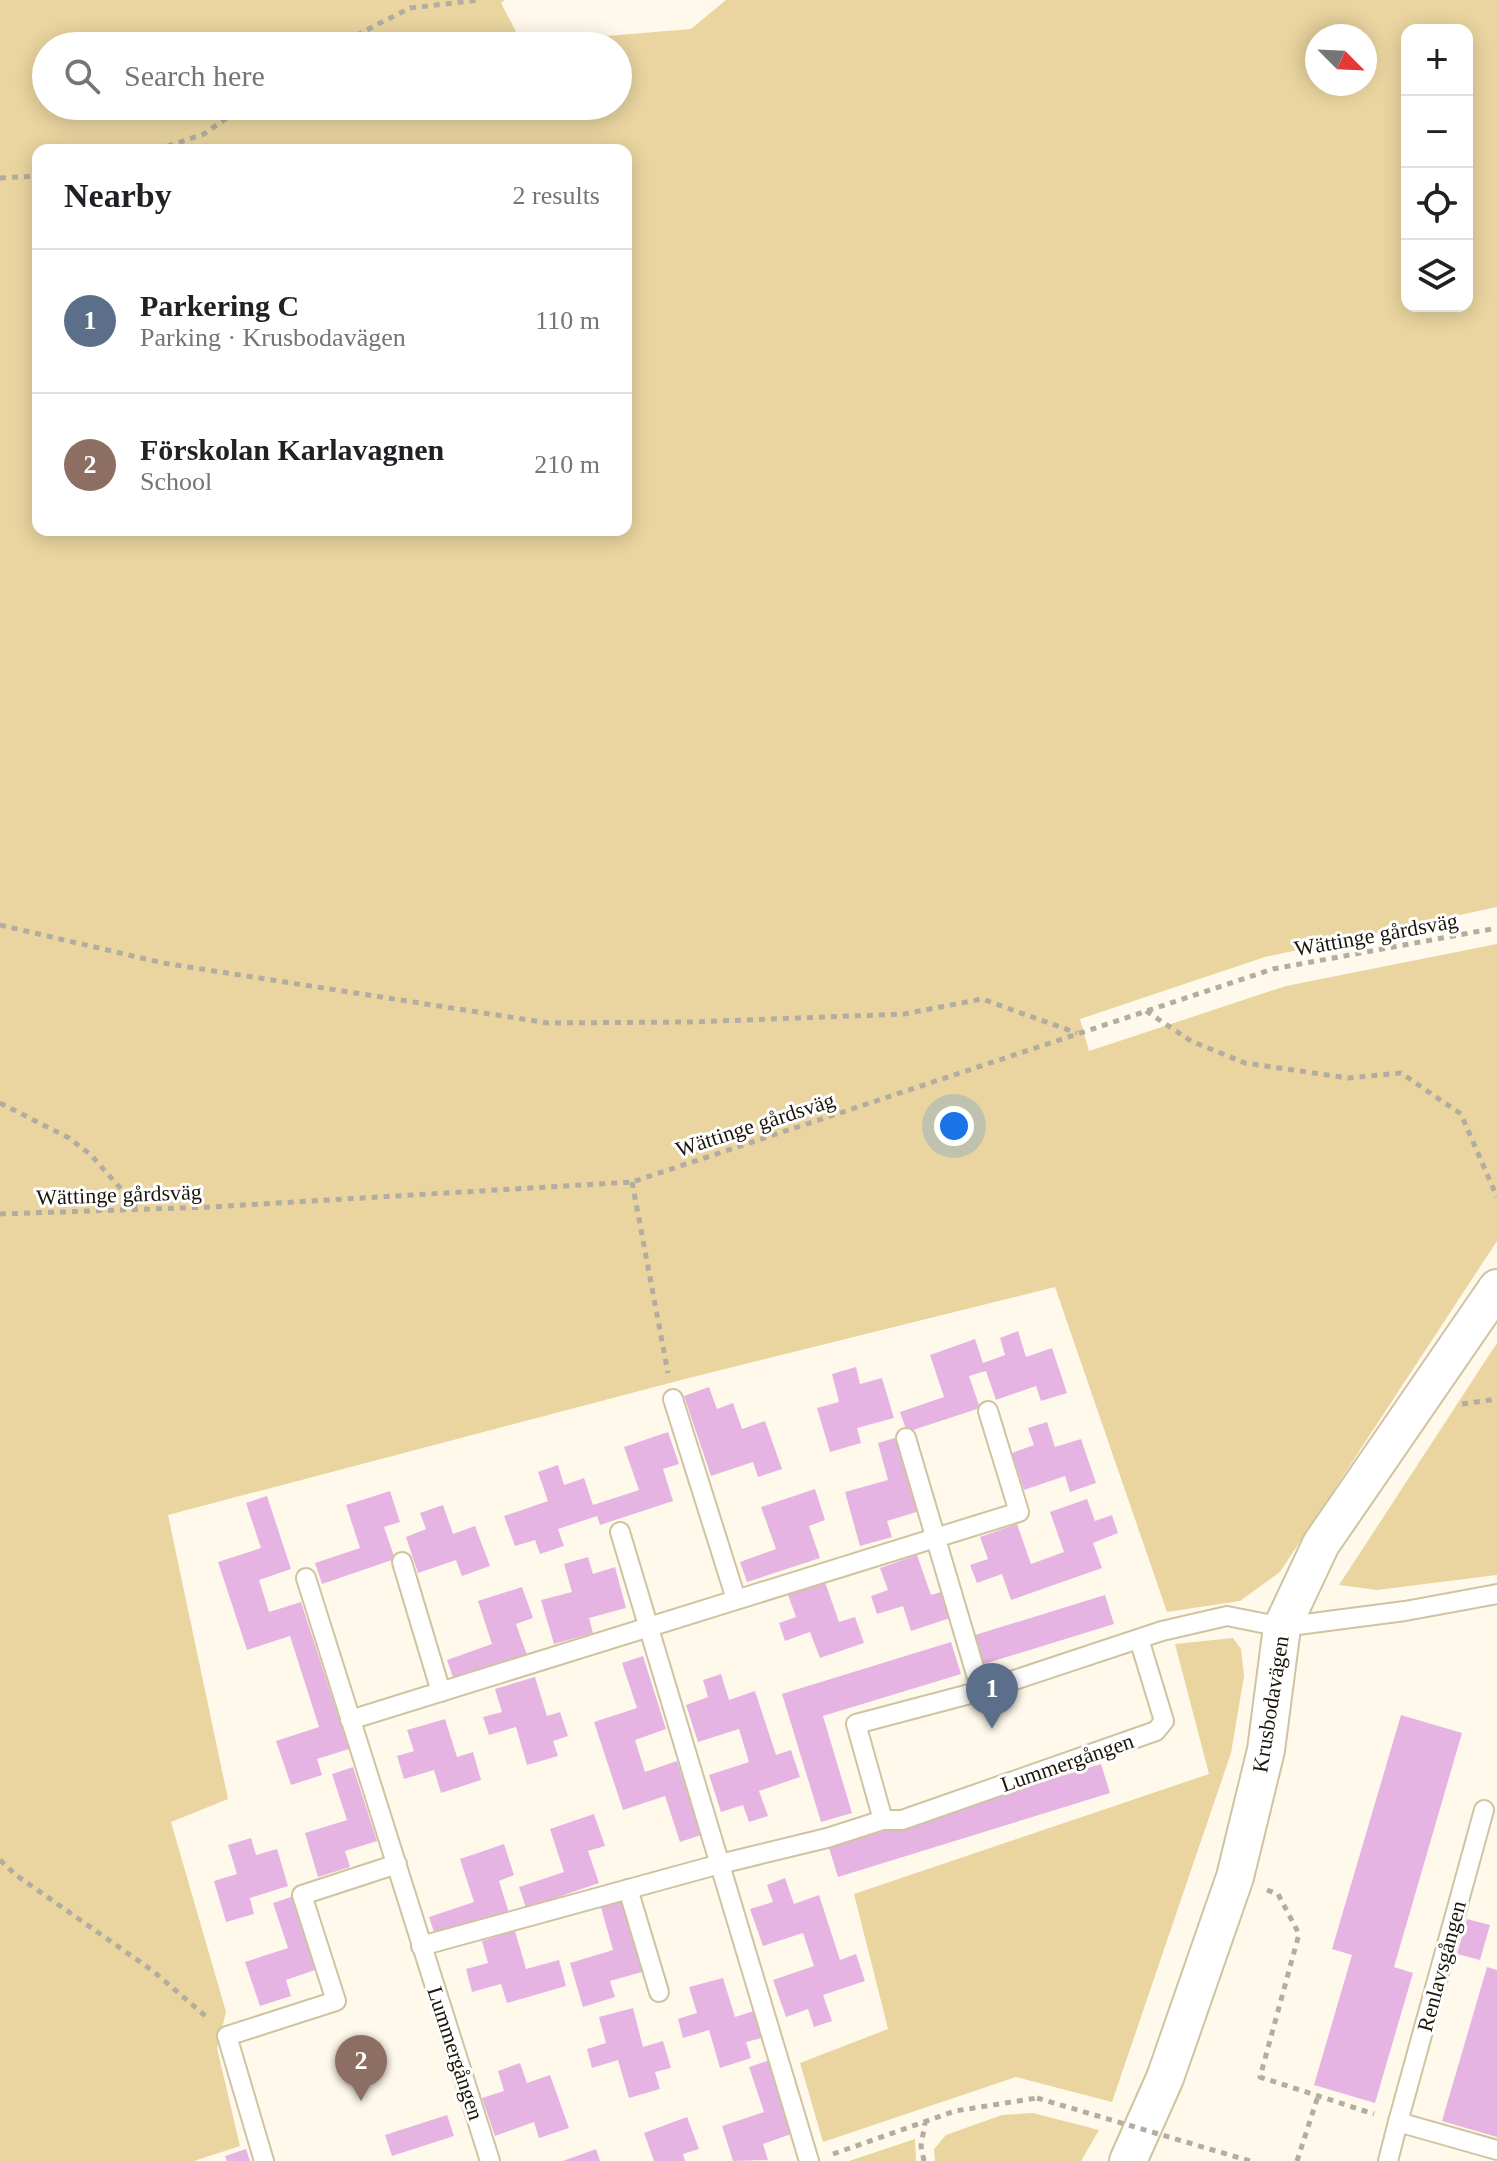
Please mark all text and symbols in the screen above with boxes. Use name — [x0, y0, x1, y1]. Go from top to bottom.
north arrow — [1305, 24, 1377, 96]
map controls — [1401, 24, 1473, 312]
button: + — [1401, 24, 1473, 96]
search box — [32, 32, 632, 120]
icon: search — [60, 54, 104, 98]
text: Search here — [124, 59, 265, 92]
button: − — [1401, 96, 1473, 168]
button: locate — [1401, 168, 1473, 240]
text: Nearby — [64, 177, 172, 214]
text: 2 results — [513, 181, 600, 210]
button: layers — [1401, 240, 1473, 312]
text: Parkering C — [140, 289, 299, 322]
text: 1 — [84, 306, 97, 335]
text: 110 m — [535, 306, 600, 335]
text: Parking · Krusbodavägen — [140, 323, 406, 352]
text: Förskolan Karlavagnen — [140, 433, 444, 466]
text: 2 — [84, 450, 97, 479]
text: 210 m — [534, 450, 600, 479]
text: School — [140, 467, 212, 496]
street label: Wättinge gårdsväg — [1292, 908, 1460, 961]
street label: Wättinge gårdsväg — [673, 1087, 838, 1162]
your location — [934, 1106, 974, 1146]
street label: Wättinge gårdsväg — [36, 1179, 202, 1210]
street label: Krusbodavägen — [1247, 1634, 1294, 1774]
pin: 1 — [966, 1663, 1018, 1729]
street label: Lummergången — [997, 1728, 1137, 1797]
street label: Renlavsgången — [1412, 1898, 1471, 2034]
street label: Lummergången — [422, 1983, 489, 2123]
pin: 2 — [335, 2035, 387, 2101]

